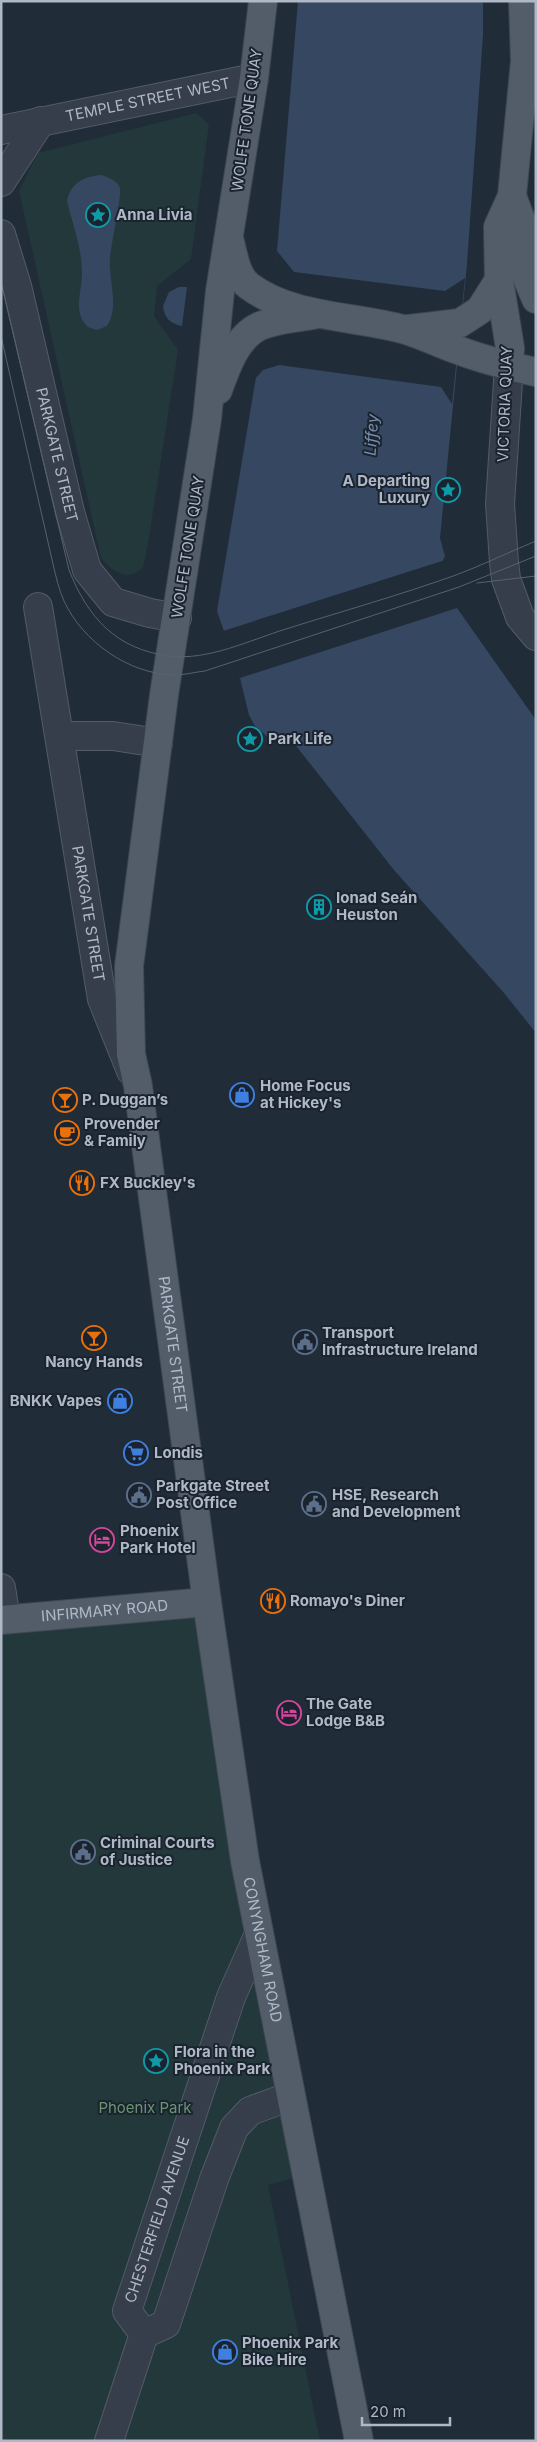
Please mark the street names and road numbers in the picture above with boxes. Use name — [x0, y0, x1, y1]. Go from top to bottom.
street label: WOLFE TONE QUAY — [227, 47, 266, 192]
street label: TEMPLE STREET WEST — [64, 73, 232, 125]
street label: VICTORIA QUAY — [493, 346, 516, 462]
street label: PARKGATE STREET — [32, 386, 82, 524]
street label: WOLFE TONE QUAY — [167, 474, 208, 619]
street label: PARKGATE STREET — [68, 844, 109, 983]
street label: PARKGATE STREET — [155, 1275, 192, 1414]
street label: INFIRMARY ROAD — [40, 1595, 169, 1625]
street label: CONYNGHAM ROAD — [239, 1875, 286, 2024]
street label: CHESTERFIELD AVENUE — [120, 2133, 193, 2305]

